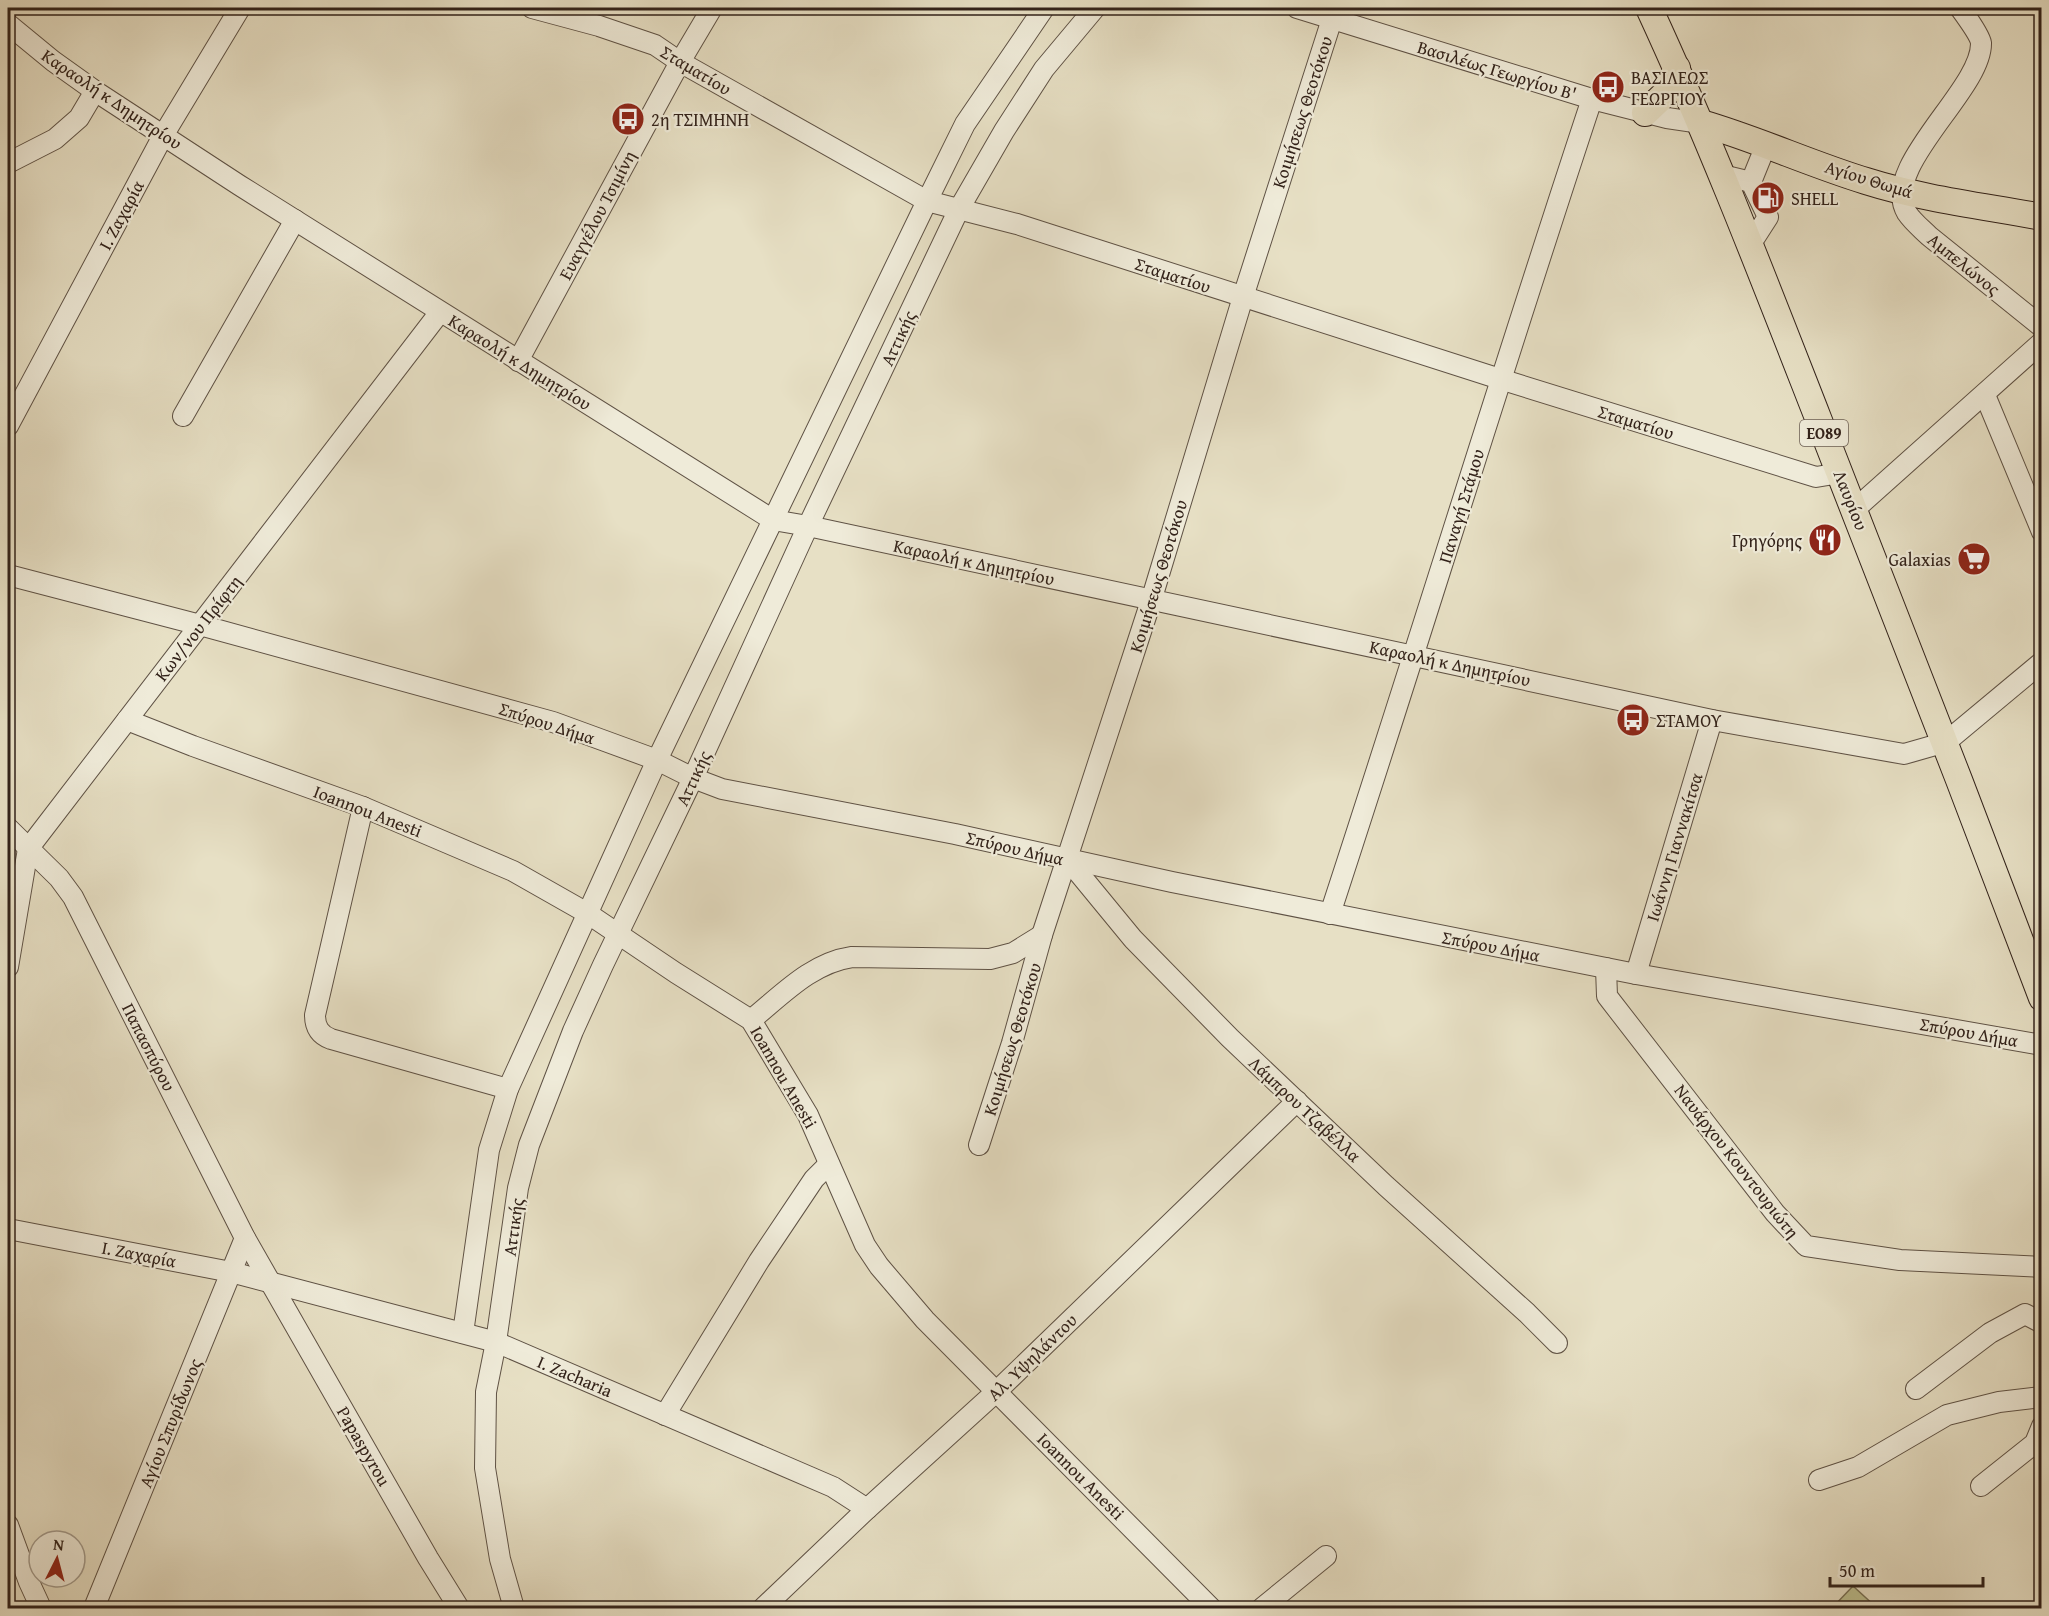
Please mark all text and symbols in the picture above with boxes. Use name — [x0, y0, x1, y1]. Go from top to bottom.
street label: Κοιμήσεως Θεοτόκου — [1265, 32, 1339, 192]
street label: Βασιλέως Γεωργίου Β' — [1414, 33, 1580, 107]
street label: Σταματίου — [655, 38, 737, 102]
street label: Καραολή κ Δημητρίου — [36, 42, 188, 156]
place label: ΒΑΣΙΛΕΩΣ ΓΕΩΡΓΙΟΥ — [1631, 64, 1708, 112]
bus stop icon: ΒΑΣΙΛΕΩΣ ΓΕΩΡΓΙΟΥ — [1590, 69, 1626, 105]
bus stop icon: 2η ΤΣΙΜΗΝΗ — [610, 101, 646, 137]
place label: 2η ΤΣΙΜΗΝΗ — [651, 106, 749, 133]
street label: Ευαγγέλου Τσιμίνη — [551, 145, 643, 285]
street label: Αγίου Θωμά — [1822, 153, 1916, 205]
street label: Ι. Ζαχαρία — [91, 175, 151, 255]
fuel station icon: SHELL — [1750, 180, 1786, 216]
place label: SHELL — [1791, 185, 1839, 212]
street label: Αμπελώνος — [1922, 226, 2006, 302]
street label: Σταματίου — [1132, 250, 1214, 300]
street label: Αττικής — [873, 306, 923, 370]
street label: Καραολή κ Δημητρίου — [443, 307, 597, 417]
street label: Σταματίου — [1595, 398, 1677, 446]
road number: ΕΟ89 — [1800, 420, 1848, 446]
street label: Παναγή Στάμου — [1431, 445, 1491, 567]
street label: Λαυρίου — [1827, 466, 1875, 534]
street label: Κοιμήσεως Θεοτόκου — [1122, 496, 1194, 656]
restaurant icon: Γρηγόρης — [1807, 522, 1843, 558]
place label: Γρηγόρης — [1732, 527, 1802, 554]
street label: Καραολή κ Δημητρίου — [891, 532, 1057, 592]
supermarket icon: Galaxias — [1956, 541, 1992, 577]
place label: Galaxias — [1888, 546, 1951, 573]
street label: Κων/νου Πρίφτη — [148, 569, 248, 687]
street label: Καραολή κ Δημητρίου — [1367, 633, 1533, 693]
street label: Σπύρου Δήμα — [496, 695, 599, 751]
bus stop icon: ΣΤΑΜΟΥ — [1615, 702, 1651, 738]
place label: ΣΤΑΜΟΥ — [1656, 707, 1722, 734]
street label: Αττικής — [668, 746, 718, 810]
street label: Ιωάννη Γιαννακίτσα — [1639, 769, 1710, 925]
street label: Ioannou Anesti — [310, 778, 426, 844]
street label: Σπύρου Δήμα — [963, 824, 1067, 872]
street label: Σπύρου Δήμα — [1440, 923, 1543, 969]
street label: Κοιμήσεως Θεοτόκου — [976, 959, 1048, 1119]
street label: Παπασπύρου — [115, 998, 183, 1096]
street label: Σπύρου Δήμα — [1918, 1010, 2021, 1054]
street label: Ioannou Anesti — [744, 1021, 824, 1133]
street label: Λάμπρου Τζαβέλλα — [1243, 1050, 1368, 1169]
street label: Ναυάρχου Κουντουριώτη — [1668, 1078, 1806, 1244]
street label: Αττικής — [496, 1196, 530, 1258]
street label: Ι. Ζαχαρία — [99, 1234, 179, 1275]
street label: Αλ. Υψηλάντου — [981, 1307, 1083, 1407]
street label: I. Zacharia — [533, 1348, 617, 1404]
street label: Αγίου Σπυρίδωνος — [132, 1354, 208, 1492]
street label: Papaspyrou — [330, 1401, 398, 1491]
street label: Ioannou Anesti — [1031, 1426, 1131, 1526]
north arrow — [27, 1529, 87, 1589]
text: N — [52, 1532, 65, 1557]
scale bar — [1830, 1550, 1983, 1588]
text: 50 m — [1839, 1557, 1875, 1584]

